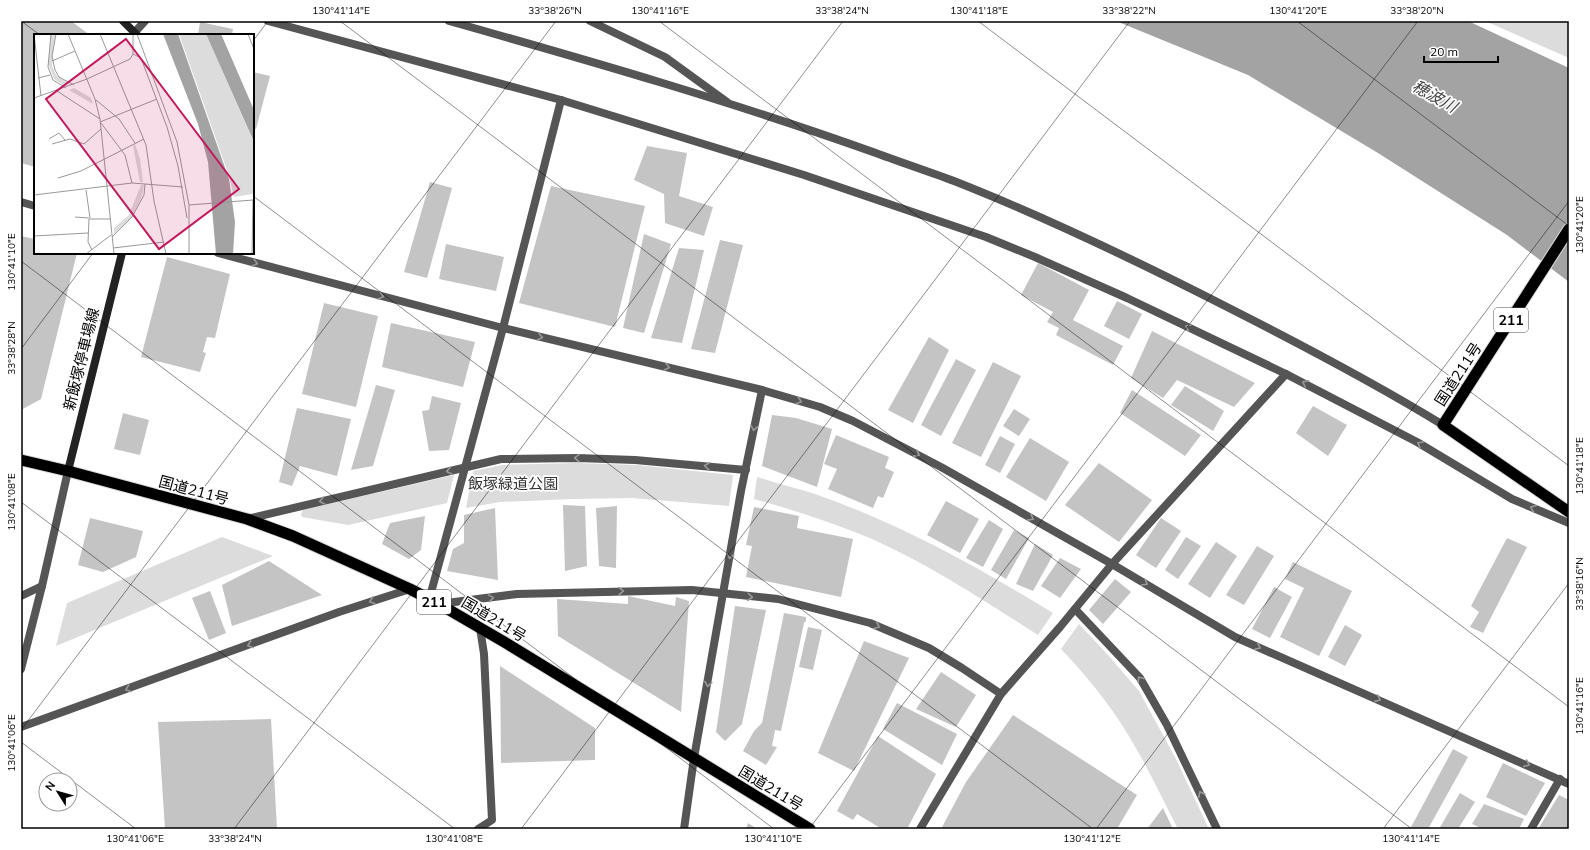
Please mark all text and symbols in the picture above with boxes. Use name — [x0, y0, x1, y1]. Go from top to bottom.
text: 130°41'14"E — [312, 4, 370, 17]
text: 33°38'26"N — [528, 4, 582, 17]
text: 130°41'16"E — [631, 4, 689, 17]
text: 33°38'24"N — [815, 4, 869, 17]
text: 130°41'18"E — [950, 4, 1008, 17]
text: 33°38'22"N — [1102, 4, 1156, 17]
text: 130°41'20"E — [1269, 4, 1327, 17]
text: 33°38'20"N — [1390, 4, 1444, 17]
inset map — [34, 34, 254, 254]
scale bar — [1424, 38, 1498, 64]
text: 20 m — [1430, 44, 1458, 59]
water label: 穂波川 — [1409, 76, 1463, 117]
text: 130°41'20"E — [1573, 196, 1586, 254]
text: 130°41'10"E — [5, 233, 18, 291]
one-way arrow — [252, 258, 259, 267]
one-way arrow — [377, 291, 384, 300]
street label: 新飯塚停車場線 — [59, 306, 103, 412]
road number: 211 — [1494, 308, 1528, 332]
text: 33°38'28"N — [5, 321, 18, 375]
one-way arrow — [1184, 324, 1192, 332]
one-way arrow — [537, 332, 544, 341]
street label: 国道211号 — [1430, 339, 1486, 409]
one-way arrow — [664, 363, 670, 371]
one-way arrow — [1302, 380, 1309, 388]
one-way arrow — [795, 396, 802, 405]
one-way arrow — [750, 425, 759, 431]
text: 130°41'18"E — [1573, 437, 1586, 495]
one-way arrow — [1417, 441, 1424, 448]
one-way arrow — [913, 450, 920, 457]
one-way arrow — [574, 454, 580, 462]
one-way arrow — [704, 462, 710, 471]
one-way arrow — [446, 466, 452, 474]
street label: 国道211号 — [157, 472, 231, 508]
text: 130°41'08"E — [5, 473, 18, 531]
park label: 飯塚緑道公園 — [468, 474, 558, 493]
one-way arrow — [319, 496, 325, 504]
one-way arrow — [1529, 504, 1536, 512]
one-way arrow — [1026, 513, 1034, 520]
one-way arrow — [727, 553, 735, 559]
text: 33°38'16"N — [1573, 557, 1586, 611]
one-way arrow — [1141, 579, 1148, 586]
one-way arrow — [618, 587, 624, 595]
road number: 211 — [417, 590, 451, 614]
street label: 国道211号 — [458, 592, 530, 646]
one-way arrow — [747, 592, 753, 601]
one-way arrow — [488, 594, 494, 603]
one-way arrow — [369, 596, 376, 605]
one-way arrow — [873, 621, 880, 629]
one-way arrow — [246, 640, 253, 648]
one-way arrow — [1254, 642, 1262, 650]
one-way arrow — [1137, 676, 1145, 683]
text: 130°41'16"E — [1573, 677, 1586, 735]
one-way arrow — [704, 681, 712, 687]
one-way arrow — [124, 684, 131, 692]
one-way arrow — [1373, 694, 1381, 702]
text: 130°41'06"E — [5, 714, 18, 772]
one-way arrow — [1523, 759, 1530, 767]
street label: 国道211号 — [735, 761, 807, 815]
north arrow — [38, 772, 78, 812]
text: N — [42, 778, 58, 794]
one-way arrow — [1198, 790, 1206, 798]
text: 130°41'06"E — [106, 832, 164, 845]
text: 33°38'24"N — [208, 832, 262, 845]
text: 130°41'08"E — [425, 832, 483, 845]
text: 130°41'10"E — [744, 832, 802, 845]
text: 130°41'12"E — [1063, 832, 1121, 845]
text: 130°41'14"E — [1382, 832, 1440, 845]

